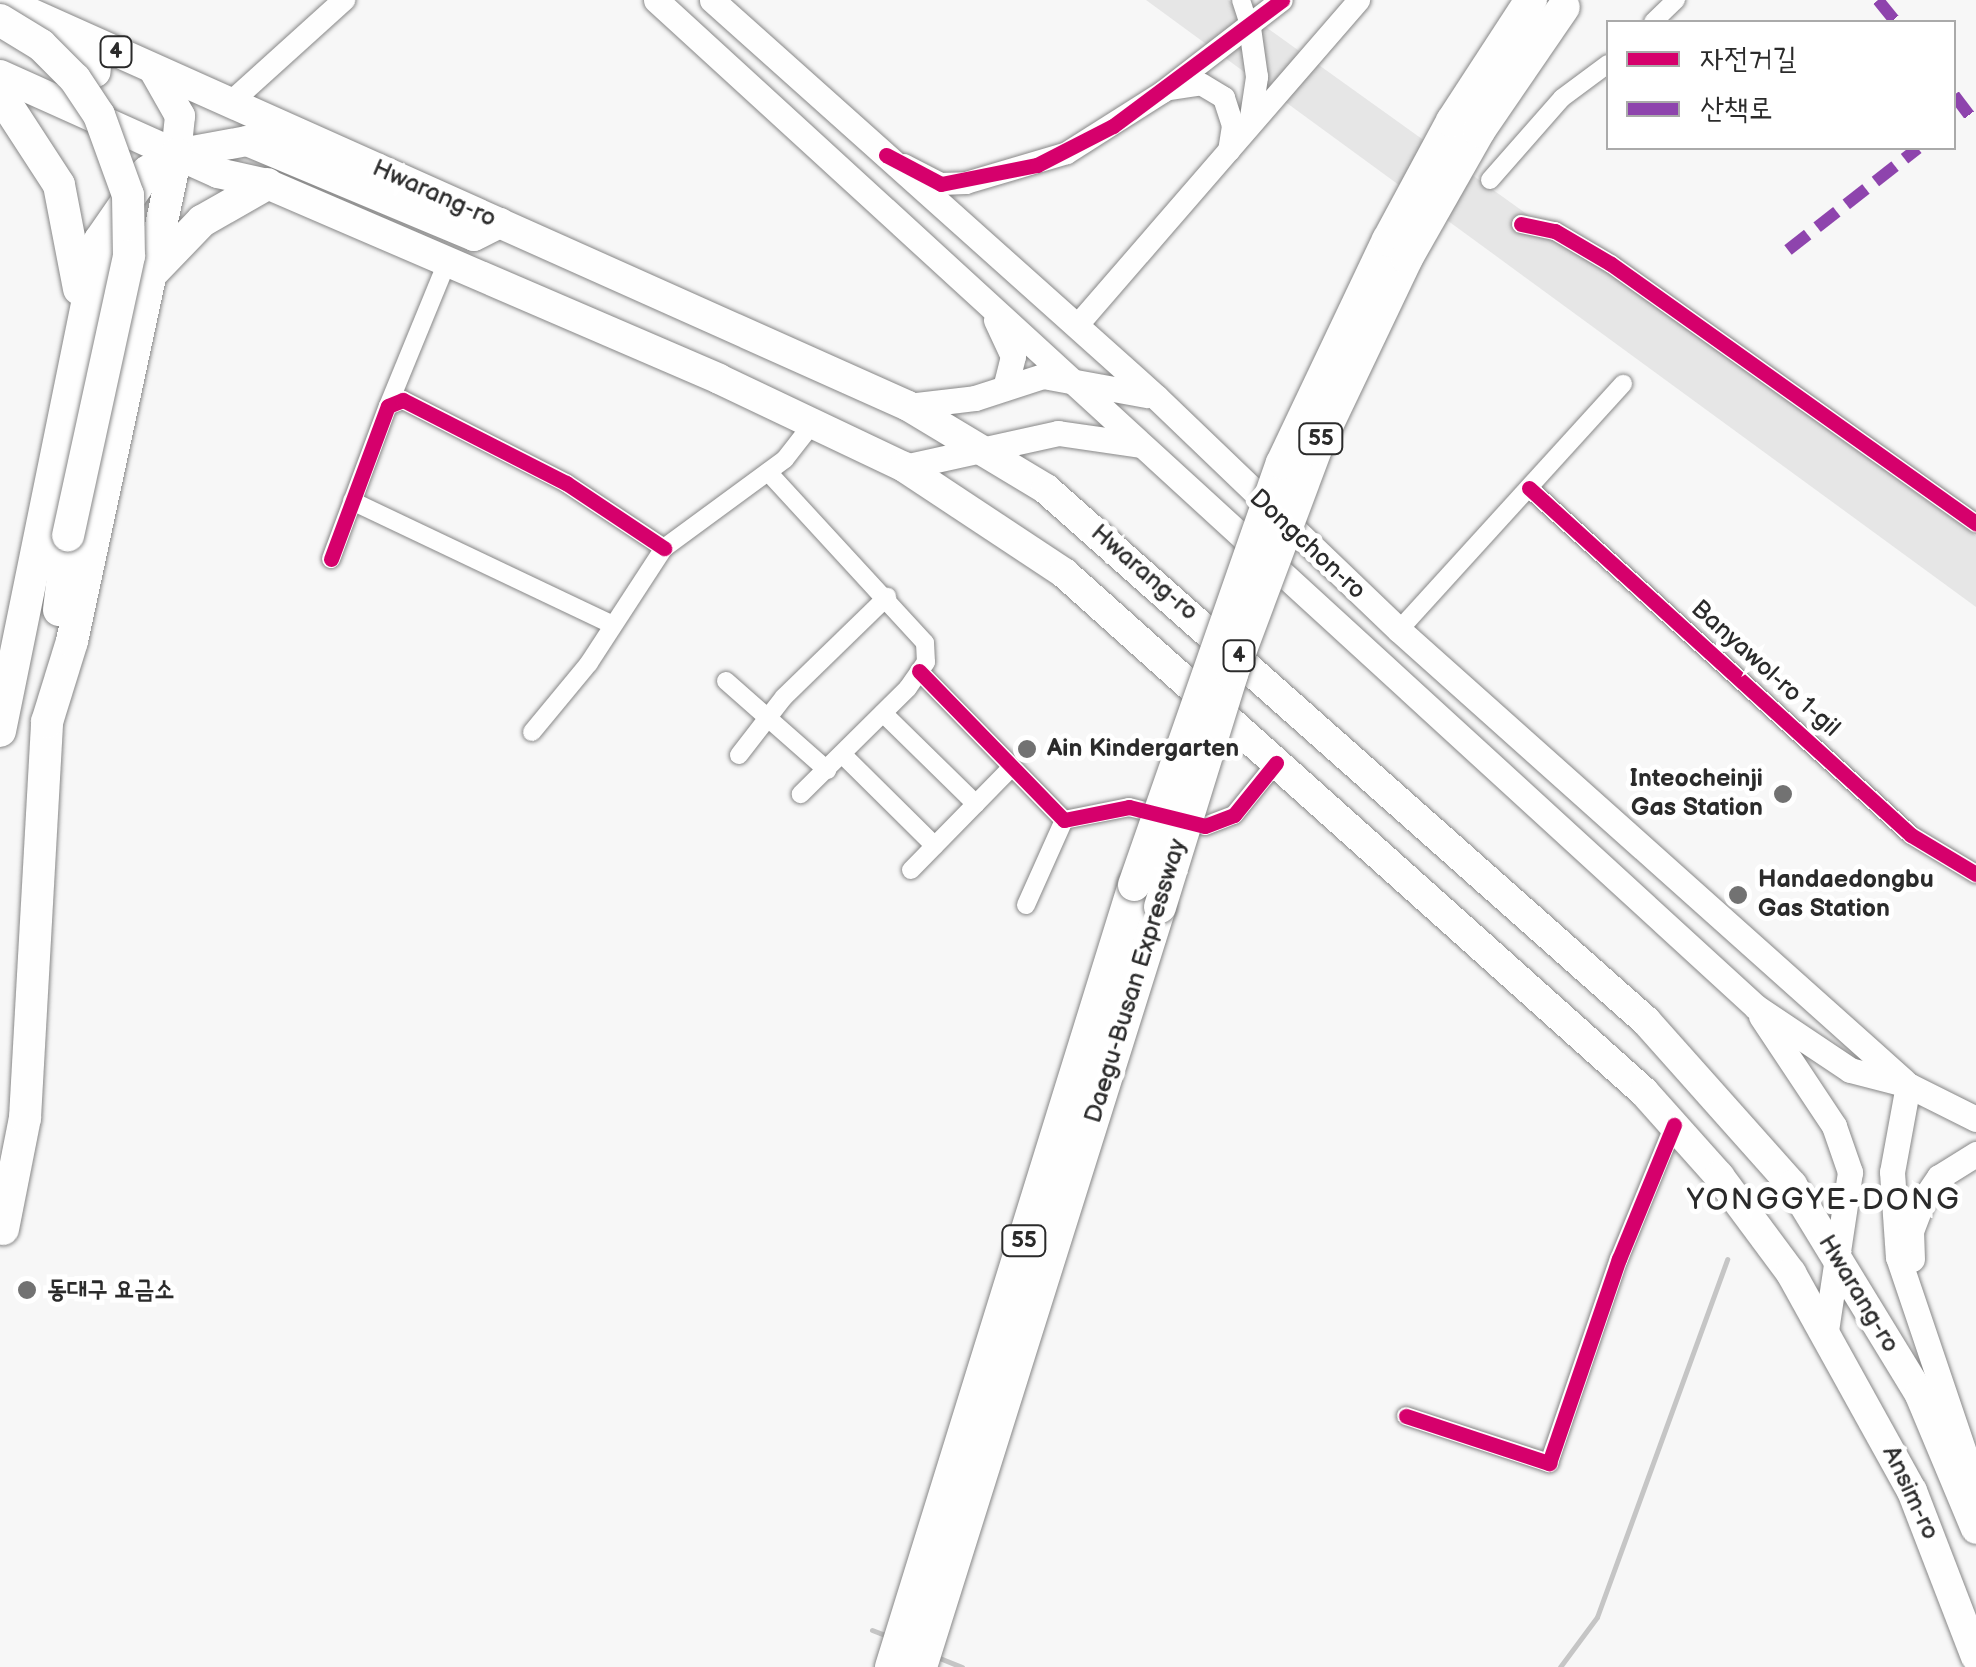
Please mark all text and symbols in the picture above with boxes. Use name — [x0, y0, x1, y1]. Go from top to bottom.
legend — [1606, 20, 1956, 150]
road number: 4 — [98, 35, 134, 69]
text: 자전거길 — [1700, 41, 1797, 77]
text: 산책로 — [1700, 91, 1772, 127]
street label: Hwarang-ro — [368, 153, 500, 235]
road number: 55 — [1296, 422, 1346, 456]
street label: Dongchon-ro — [1243, 484, 1371, 606]
street label: Hwarang-ro — [1084, 518, 1204, 628]
street label: Banyawol-ro 1-gil — [1684, 594, 1846, 744]
road number: 4 — [1222, 639, 1256, 673]
place label: Ain Kindergarten — [1047, 734, 1239, 764]
marker: Ain Kindergarten — [1016, 738, 1038, 760]
place label: Inteocheinji Gas Station — [1630, 765, 1763, 824]
marker: Inteocheinji Gas Station — [1772, 783, 1794, 805]
street label: Daegu-Busan Expressway — [1078, 835, 1194, 1127]
place label: Handaedongbu Gas Station — [1758, 866, 1934, 925]
marker: Handaedongbu Gas Station — [1727, 884, 1749, 906]
district label: YONGGYE-DONG — [1687, 1182, 1961, 1218]
road number: 55 — [999, 1224, 1049, 1258]
street label: Hwarang-ro — [1811, 1230, 1905, 1358]
place label: 동대구 요금소 — [47, 1275, 174, 1305]
marker: 동대구 요금소 — [16, 1279, 38, 1301]
street label: Ansim-ro — [1875, 1441, 1945, 1545]

